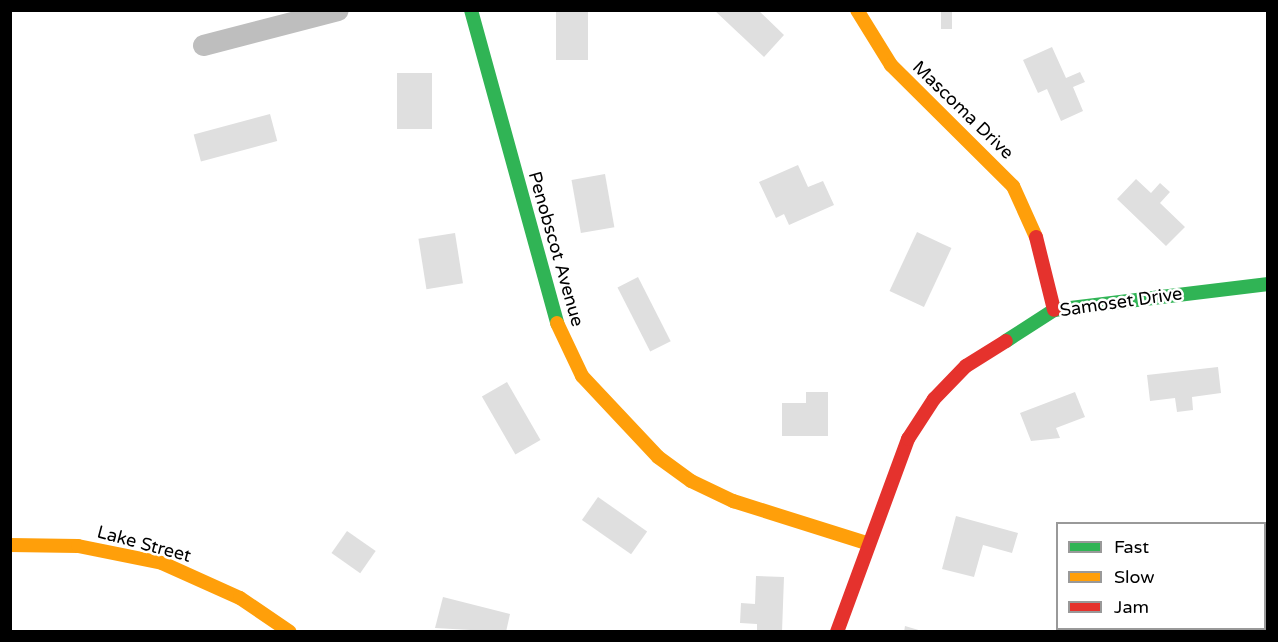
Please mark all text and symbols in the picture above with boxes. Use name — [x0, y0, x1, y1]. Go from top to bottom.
street label: Mascoma Drive — [908, 56, 1018, 164]
street label: Penobscot Avenue — [524, 169, 588, 329]
street label: Samoset Drive — [1058, 283, 1184, 321]
street label: Lake Street — [95, 521, 193, 567]
legend — [1056, 522, 1266, 630]
text: Fast — [1114, 536, 1149, 558]
text: Slow — [1114, 566, 1155, 588]
text: Jam — [1114, 596, 1149, 618]

